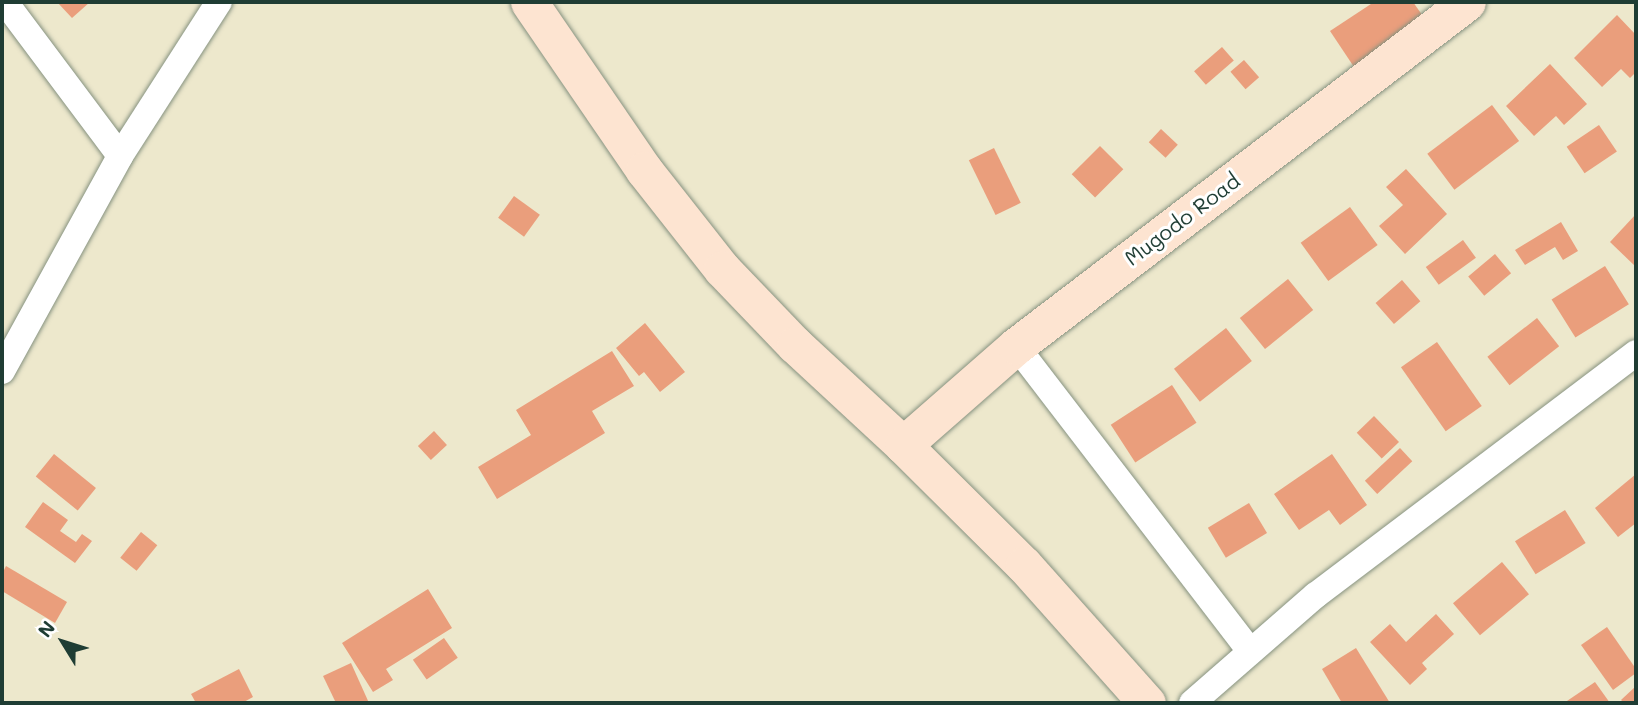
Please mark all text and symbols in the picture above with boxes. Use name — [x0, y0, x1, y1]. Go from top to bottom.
street label: Mugodo Road — [1119, 168, 1245, 270]
north arrow — [28, 607, 98, 677]
text: N — [32, 615, 60, 642]

